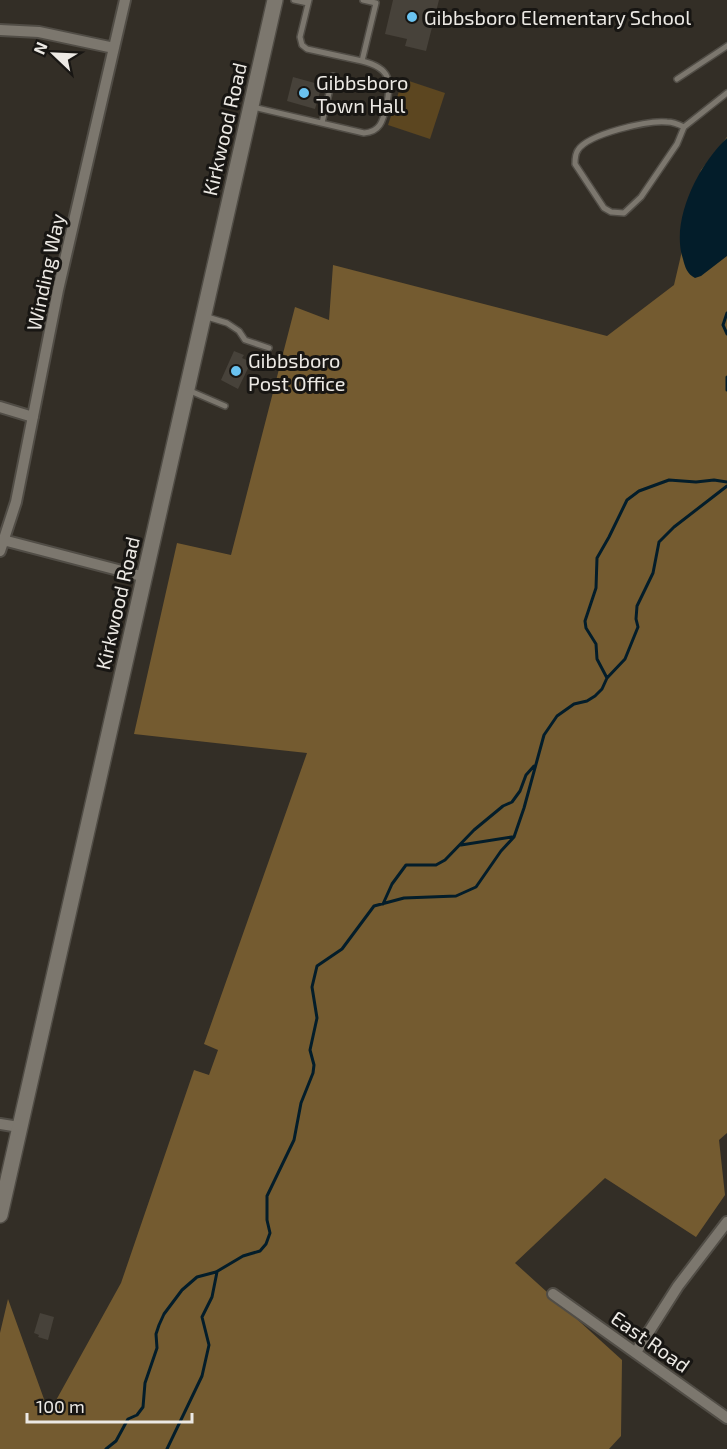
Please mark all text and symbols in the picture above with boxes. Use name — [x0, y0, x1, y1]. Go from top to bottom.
place label: Gibbsboro Elementary School — [424, 5, 691, 29]
marker: Gibbsboro Elementary School — [405, 10, 419, 24]
north arrow — [24, 24, 84, 84]
text: N — [29, 39, 51, 57]
street label: Kirkwood Road — [197, 60, 251, 198]
place label: Gibbsboro Town Hall — [316, 70, 408, 117]
marker: Gibbsboro Town Hall — [297, 86, 311, 100]
street label: Winding Way — [21, 211, 69, 333]
place label: Gibbsboro Post Office — [248, 348, 346, 395]
marker: Gibbsboro Post Office — [229, 364, 243, 378]
street label: Kirkwood Road — [90, 534, 144, 672]
street label: East Road — [607, 1305, 695, 1377]
scale bar — [27, 1386, 192, 1424]
text: 100 m — [36, 1395, 85, 1417]

